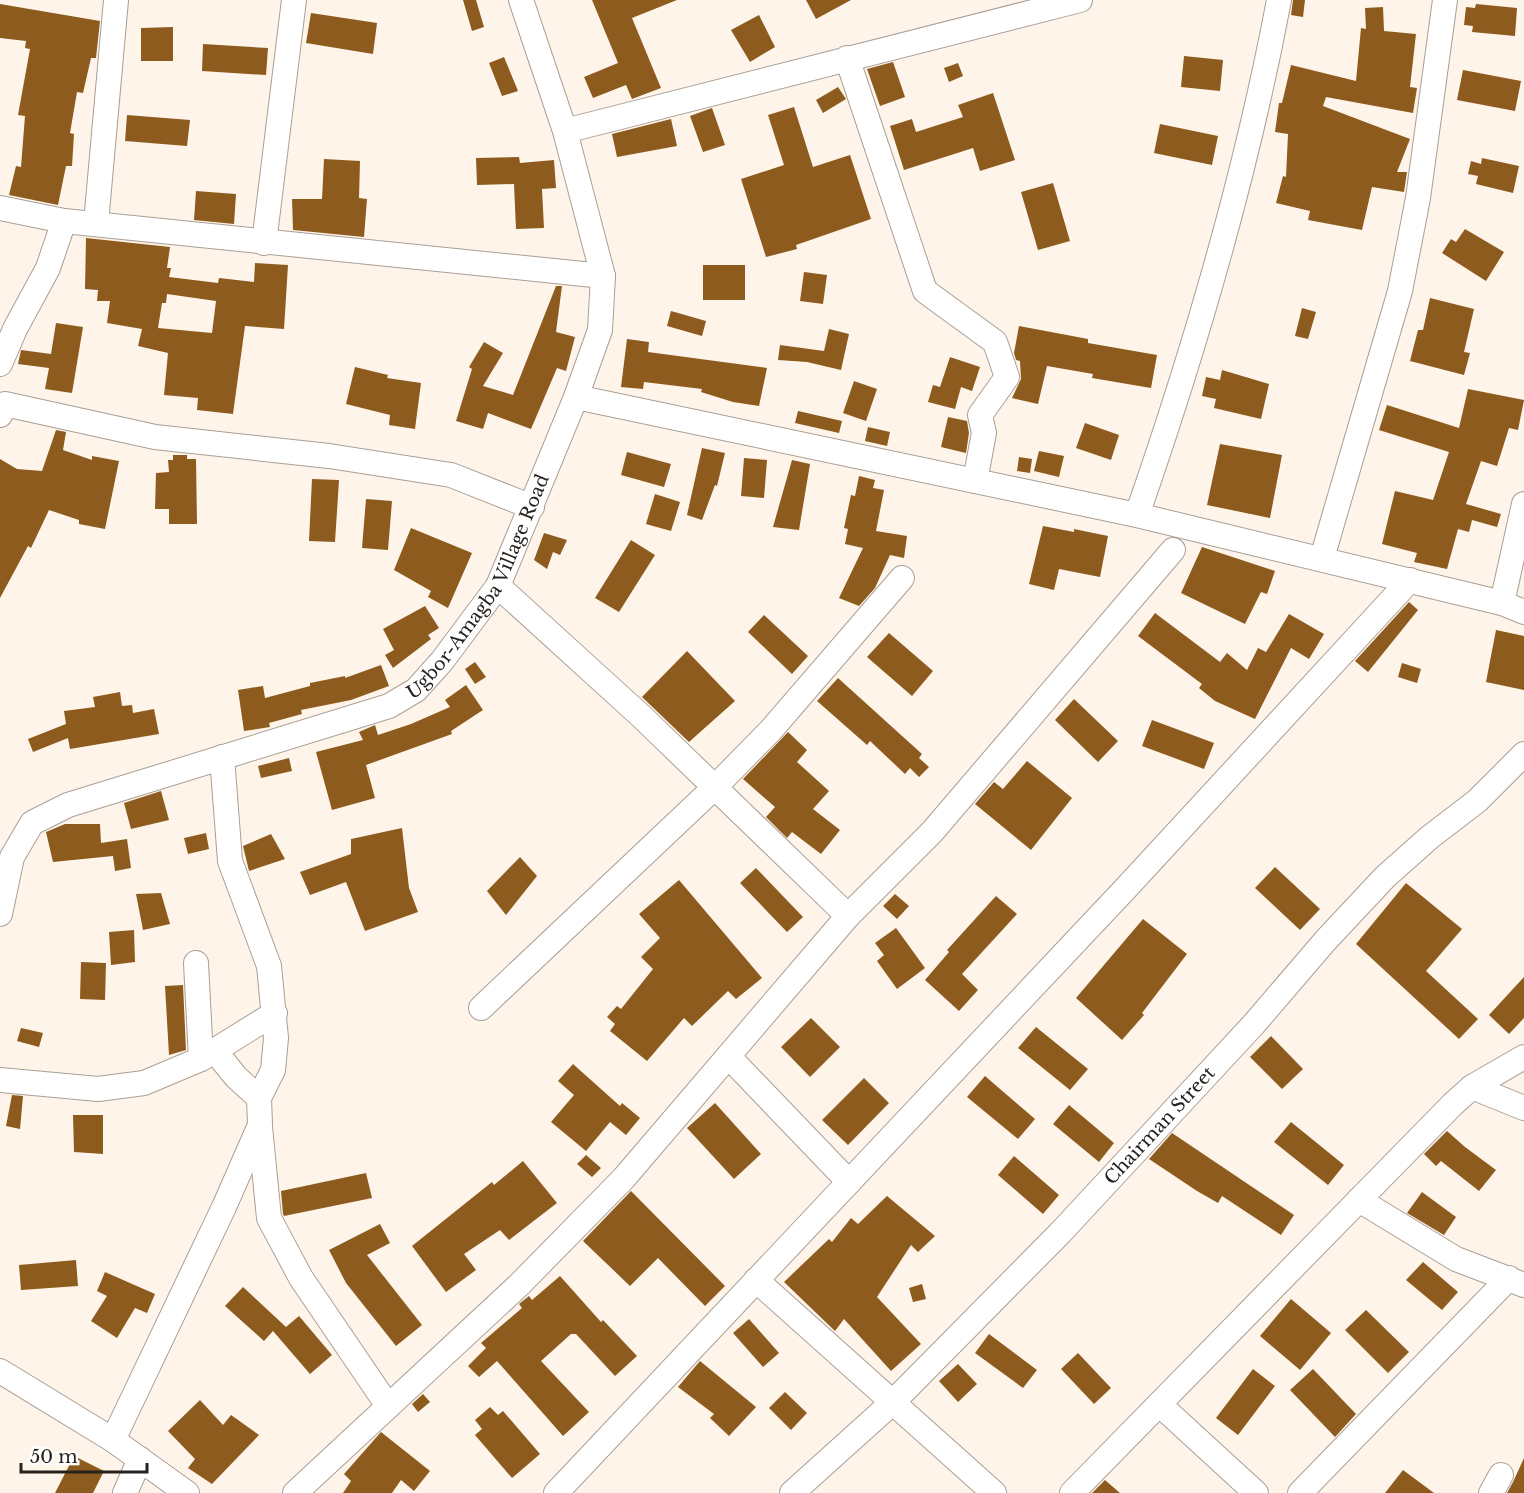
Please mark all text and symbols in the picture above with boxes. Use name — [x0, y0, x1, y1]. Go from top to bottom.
street label: Ugbor-Amagba Village Road — [403, 471, 554, 704]
street label: Chairman Street — [1100, 1062, 1220, 1189]
scale bar — [21, 1436, 147, 1474]
text: 50 m — [30, 1446, 78, 1468]

